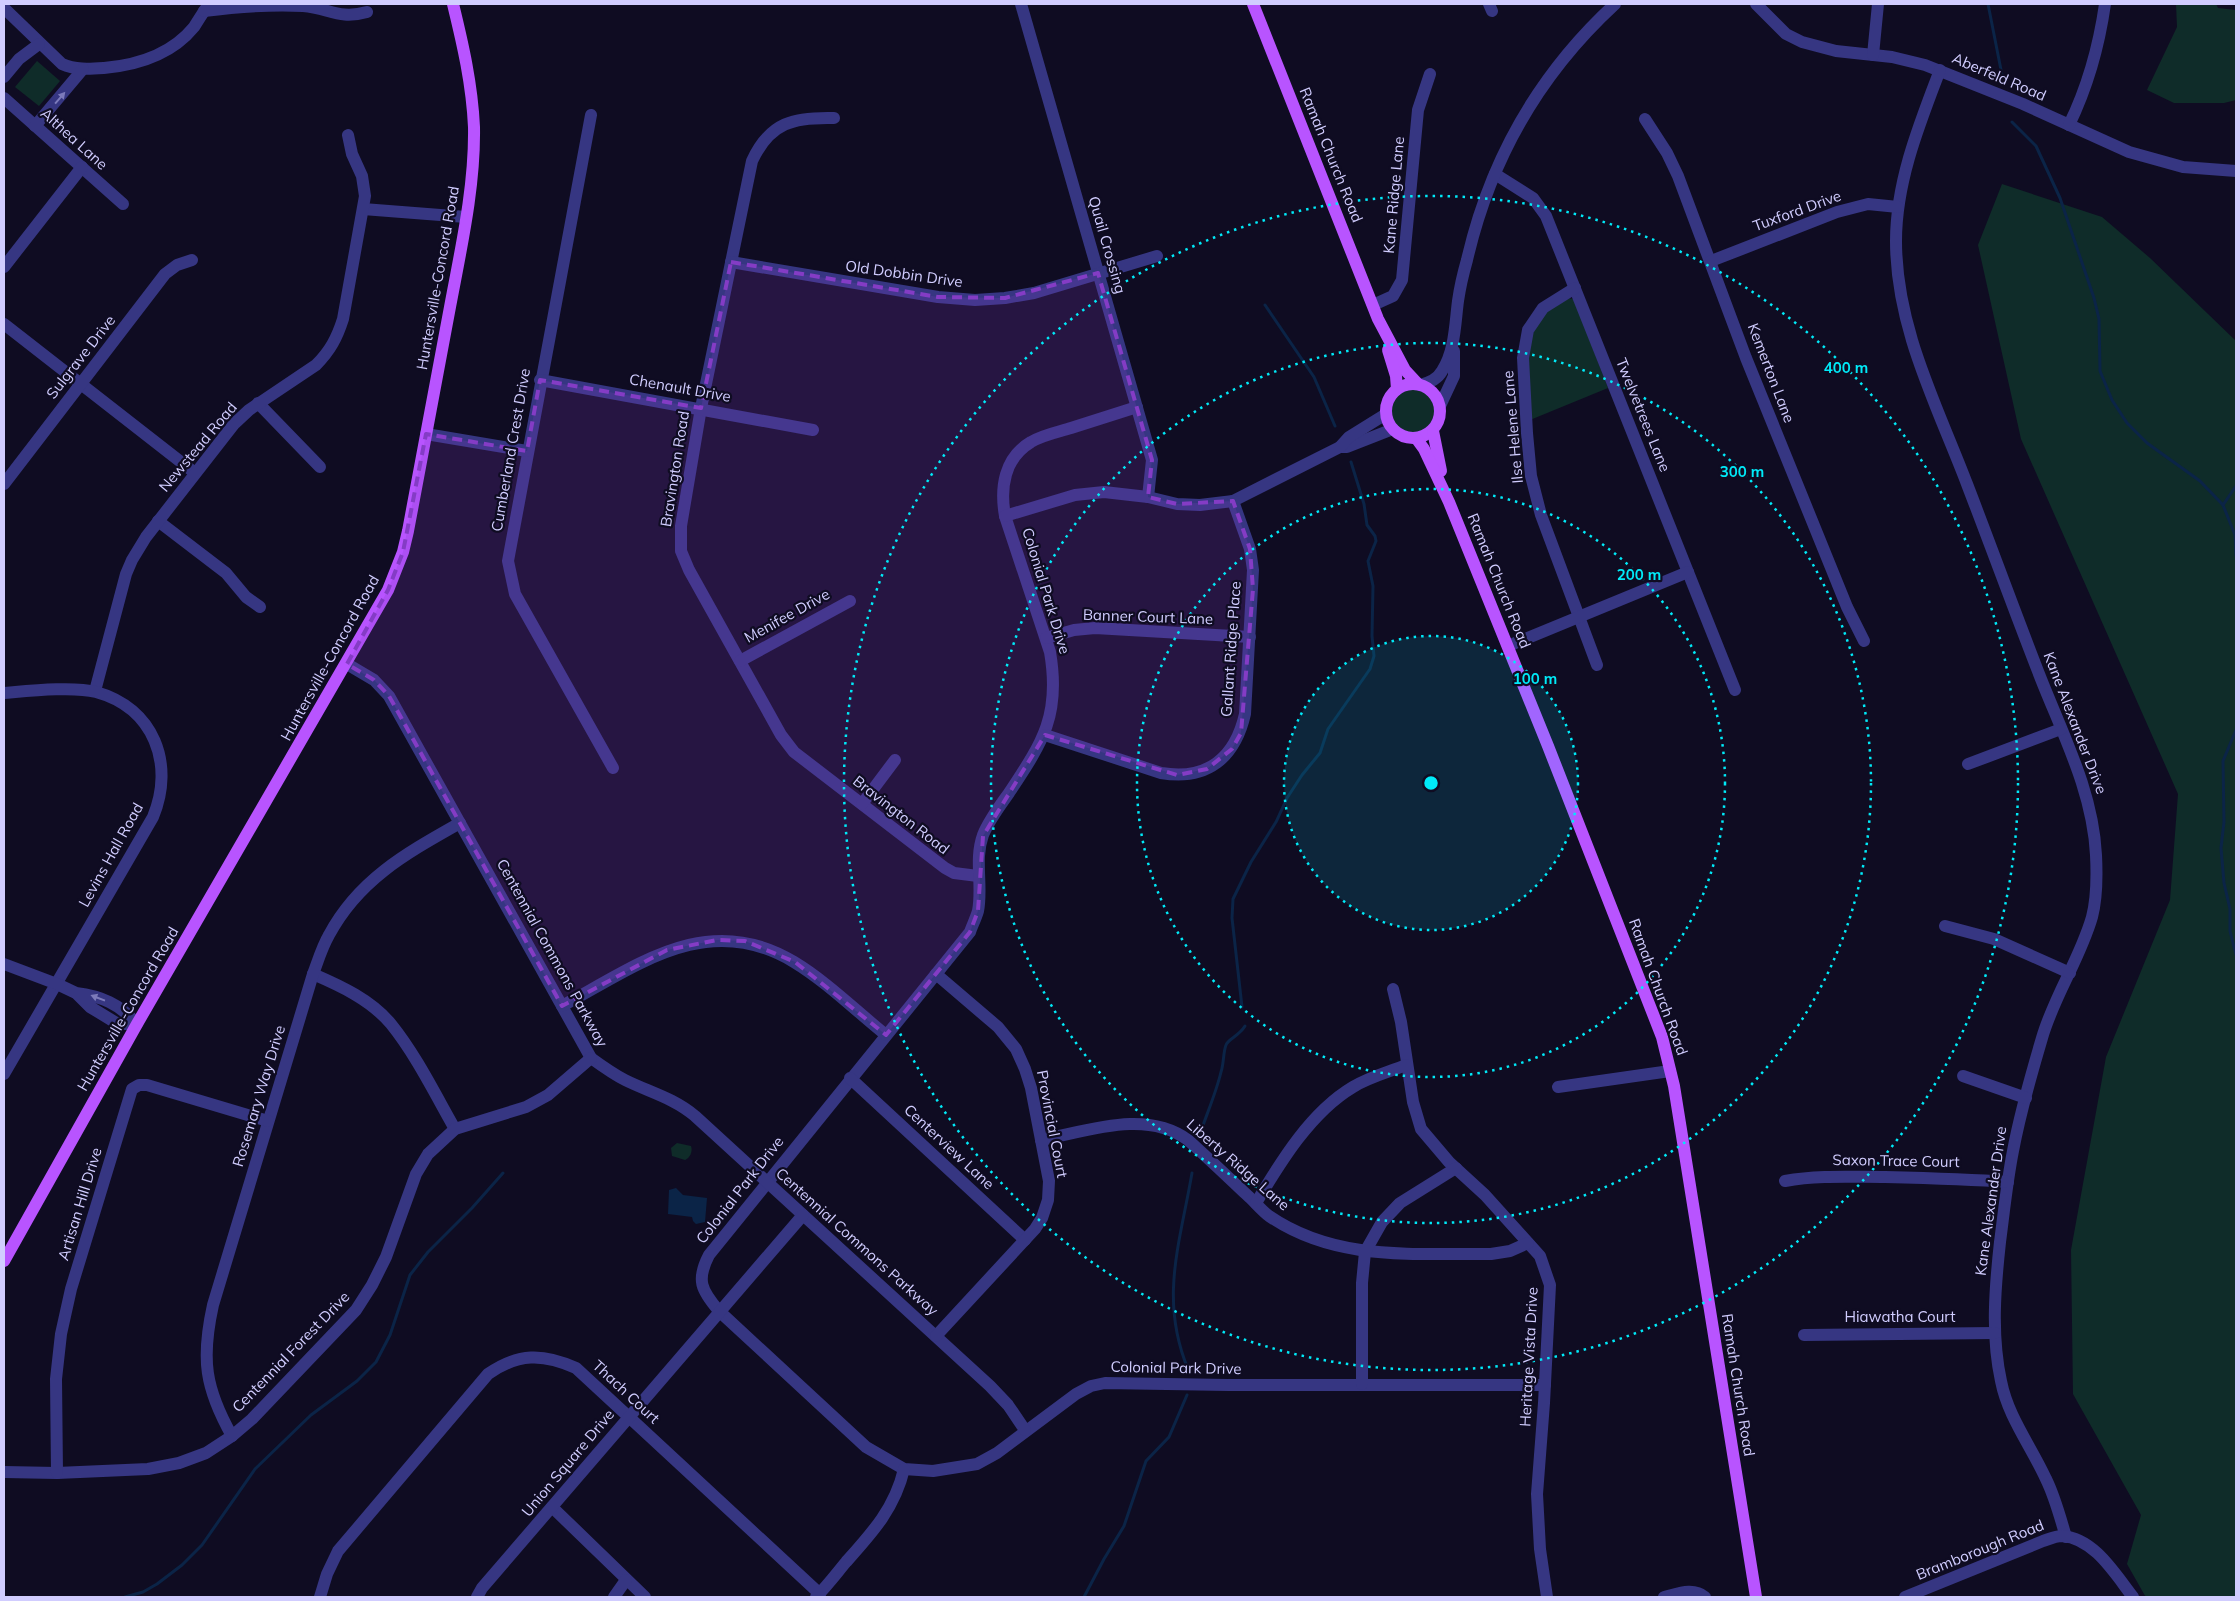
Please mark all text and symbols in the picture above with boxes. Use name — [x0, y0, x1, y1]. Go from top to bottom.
street label: Aberfeld Road — [1949, 48, 2049, 105]
street label: Ramah Church Road — [1296, 84, 1367, 225]
one-way arrow — [54, 91, 65, 104]
street label: Althea Lane — [37, 104, 112, 174]
street label: Kane Ridge Lane — [1379, 136, 1408, 254]
street label: Huntersville-Concord Road — [412, 185, 463, 371]
street label: Tuxford Drive — [1750, 186, 1844, 235]
street label: Quail Crossing — [1084, 194, 1130, 296]
street label: Old Dobbin Drive — [844, 256, 964, 291]
street label: Sulgrave Drive — [42, 311, 119, 402]
street label: Kemerton Lane — [1744, 320, 1799, 425]
street label: Twelvetrees Lane — [1612, 355, 1675, 475]
text: 400 m — [1824, 358, 1868, 377]
street label: Cumberland Crest Drive — [487, 367, 534, 533]
street label: Chenault Drive — [628, 369, 732, 406]
street label: Ilse Helene Lane — [1498, 370, 1527, 484]
street label: Newstead Road — [154, 398, 241, 496]
street label: Bravington Road — [656, 410, 693, 528]
text: 300 m — [1720, 462, 1764, 481]
street label: Ramah Church Road — [1464, 510, 1535, 651]
street label: Colonial Park Drive — [1018, 525, 1075, 656]
text: 200 m — [1617, 565, 1661, 584]
street label: Huntersville-Concord Road — [276, 572, 383, 744]
street label: Gallant Ridge Place — [1216, 581, 1245, 717]
street label: Menifee Drive — [741, 584, 833, 647]
street label: Banner Court Lane — [1083, 605, 1214, 628]
street label: Kane Alexander Drive — [2040, 649, 2111, 797]
text: 100 m — [1513, 669, 1557, 688]
street label: Bravington Road — [849, 771, 953, 858]
centre of rings — [1422, 774, 1440, 792]
street label: Levins Hall Road — [74, 799, 147, 910]
street label: Centennial Commons Parkway — [493, 855, 612, 1050]
street label: Ramah Church Road — [1625, 916, 1692, 1058]
street label: Huntersville-Concord Road — [73, 923, 182, 1094]
one-way arrow — [90, 994, 105, 1002]
street label: Rosemary Way Drive — [228, 1023, 289, 1169]
street label: Provincial Court — [1033, 1068, 1072, 1179]
street label: Centerview Lane — [900, 1100, 998, 1193]
street label: Liberty Ridge Lane — [1183, 1115, 1294, 1214]
street label: Kane Alexander Drive — [1971, 1125, 2010, 1277]
street label: Colonial Park Drive — [692, 1132, 787, 1247]
street label: Artisan Hill Drive — [53, 1145, 106, 1263]
street label: Saxon Trace Court — [1832, 1150, 1960, 1171]
street label: Centennial Commons Parkway — [772, 1164, 943, 1320]
street label: Centennial Forest Drive — [228, 1287, 353, 1416]
street label: Heritage Vista Drive — [1515, 1287, 1542, 1427]
street label: Hiawatha Court — [1845, 1307, 1955, 1326]
street label: Ramah Church Road — [1718, 1312, 1759, 1458]
street label: Thach Court — [589, 1356, 664, 1428]
street label: Colonial Park Drive — [1110, 1357, 1242, 1378]
street label: Union Square Drive — [517, 1405, 618, 1520]
street label: Bramborough Road — [1913, 1515, 2047, 1584]

